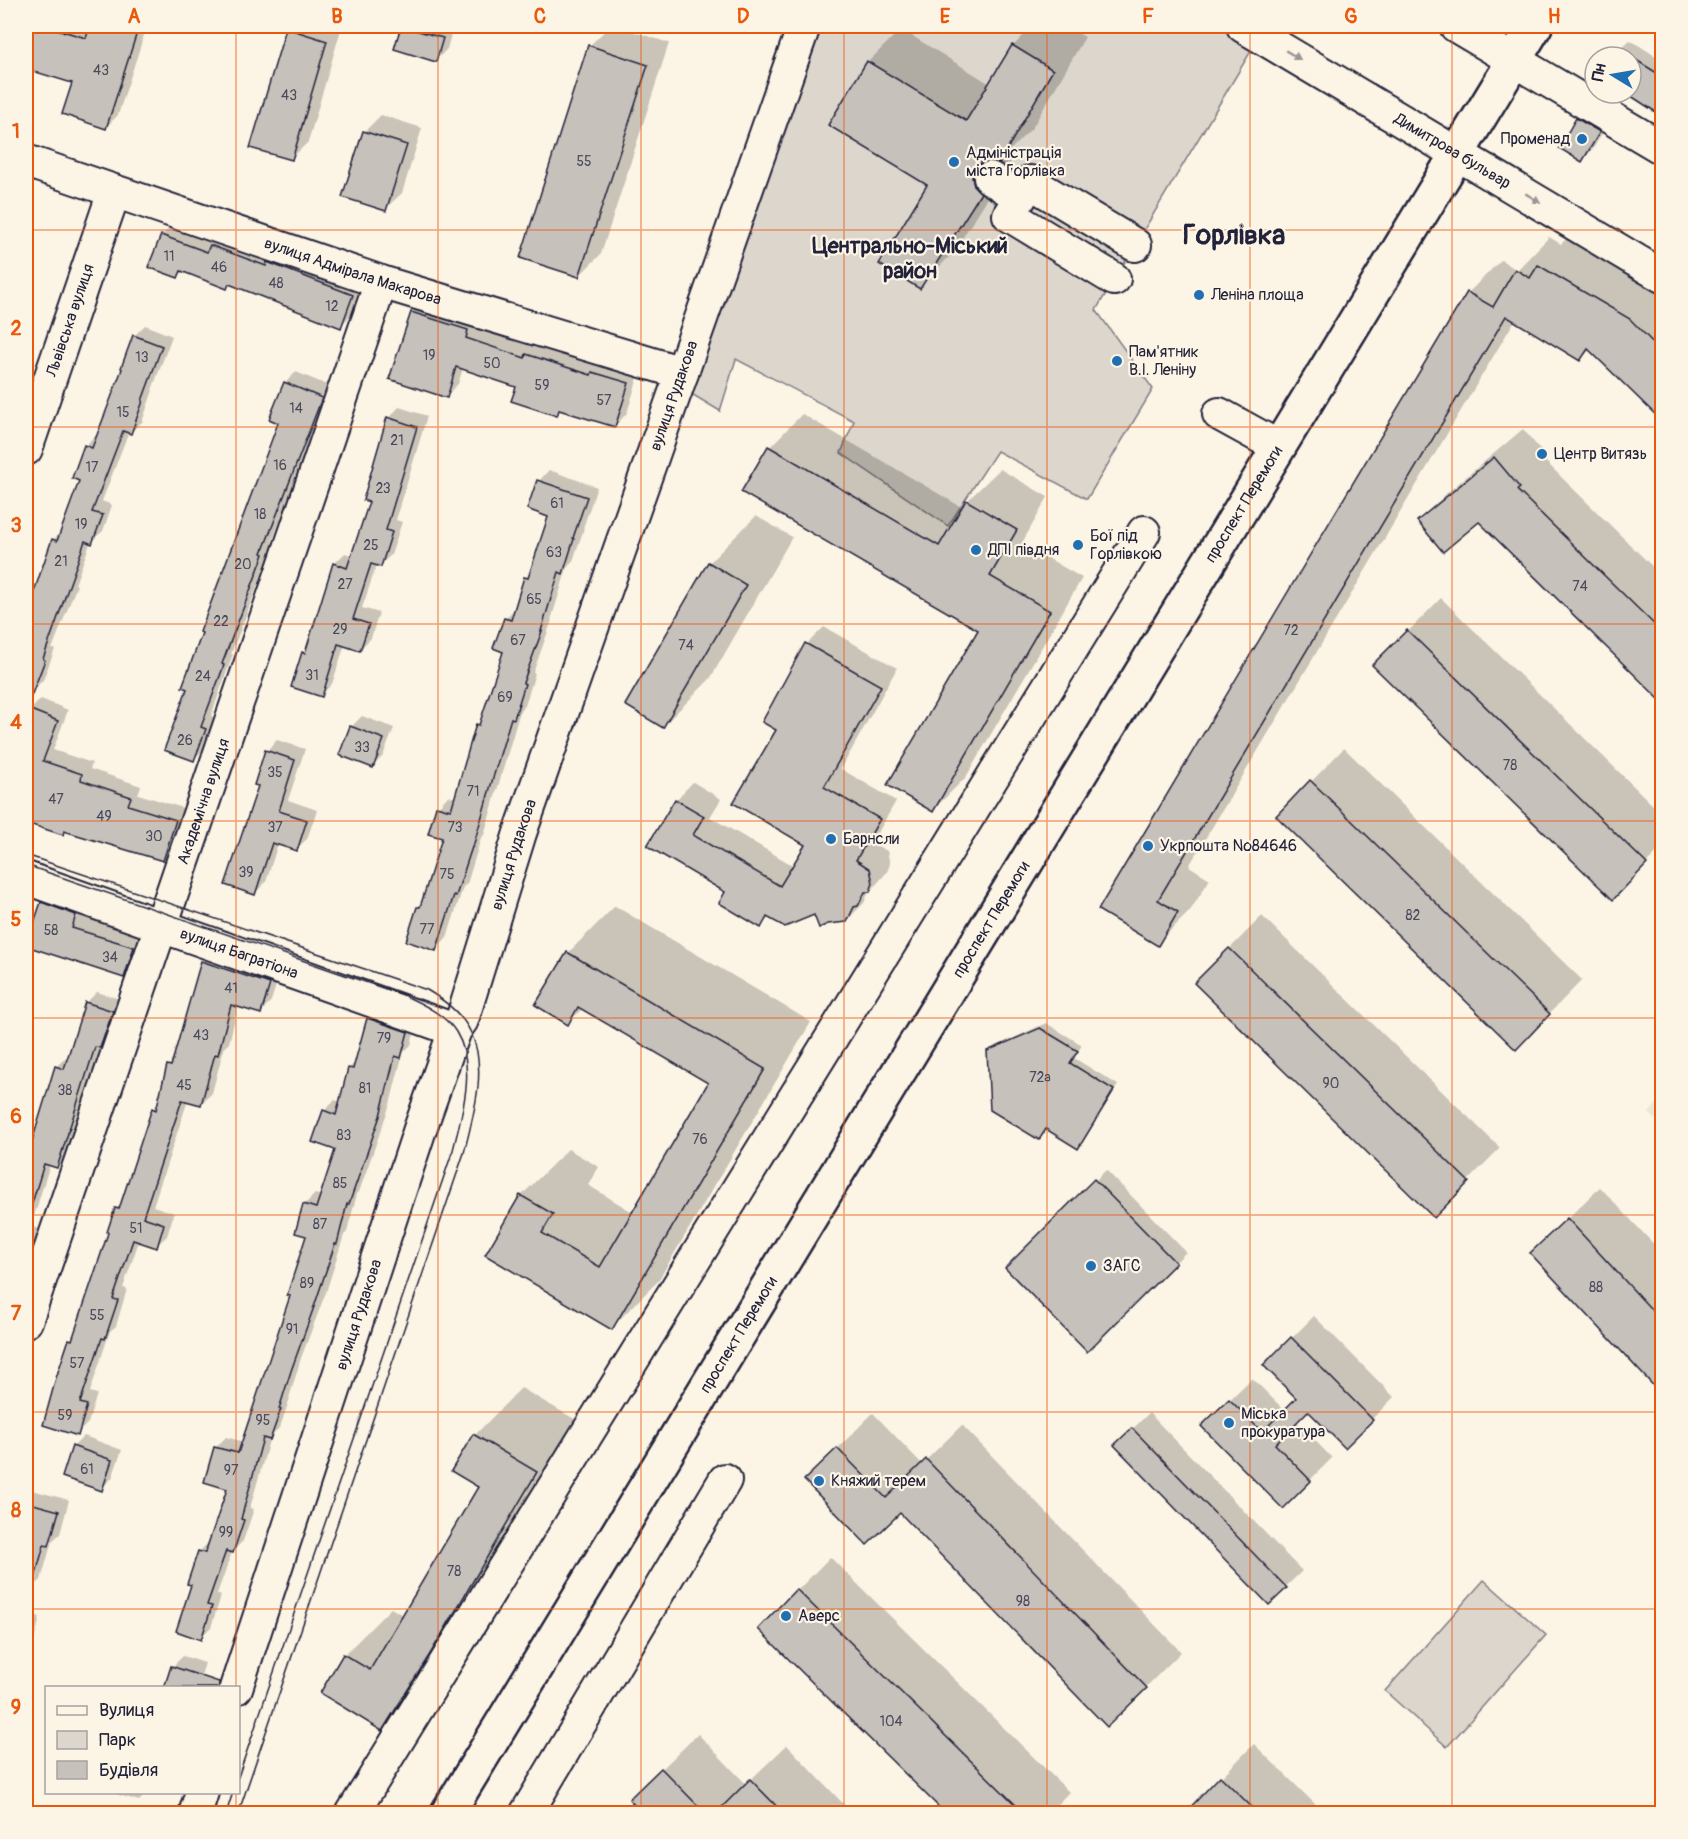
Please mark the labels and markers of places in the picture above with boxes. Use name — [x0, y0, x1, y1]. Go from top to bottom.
place label: Променад — [1501, 129, 1570, 149]
marker: Променад — [1575, 132, 1589, 146]
place label: Адміністрація міста Горлівка — [966, 143, 1065, 181]
marker: Адміністрація міста Горлівка — [947, 155, 961, 169]
place label: Леніна площа — [1210, 285, 1304, 305]
marker: Леніна площа — [1192, 288, 1206, 302]
place label: Пам'ятник В.І. Леніну — [1129, 342, 1199, 380]
marker: Пам'ятник В.І. Леніну — [1110, 354, 1124, 368]
place label: Центр Витязь — [1554, 444, 1647, 464]
marker: Центр Витязь — [1535, 447, 1549, 461]
place label: Бої під Горлівкою — [1090, 526, 1162, 564]
marker: Бої під Горлівкою — [1071, 538, 1085, 552]
place label: ДПІ півдня — [987, 540, 1059, 560]
marker: ДПІ півдня — [969, 543, 983, 557]
place label: Барнсли — [843, 829, 899, 849]
marker: Барнсли — [824, 832, 838, 846]
place label: Укрпошта №84646 — [1160, 836, 1297, 856]
marker: Укрпошта №84646 — [1141, 839, 1155, 853]
place label: ЗАГС — [1103, 1256, 1141, 1276]
marker: ЗАГС — [1084, 1259, 1098, 1273]
place label: Міська прокуратура — [1241, 1404, 1325, 1442]
marker: Міська прокуратура — [1222, 1416, 1236, 1430]
place label: Княжий терем — [831, 1471, 926, 1491]
marker: Княжий терем — [812, 1474, 826, 1488]
place label: Аверс — [798, 1606, 840, 1626]
marker: Аверс — [779, 1609, 793, 1623]

